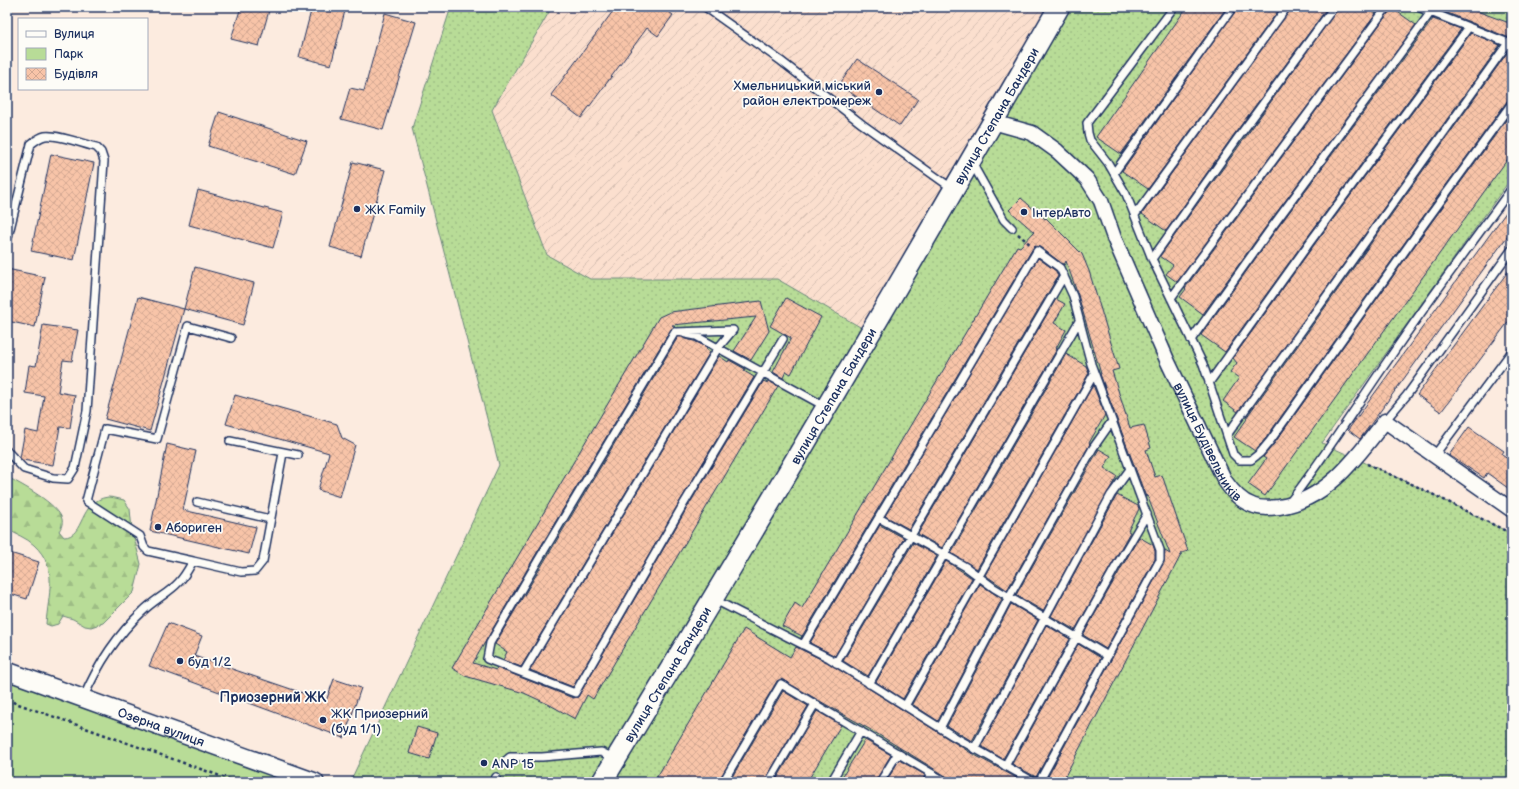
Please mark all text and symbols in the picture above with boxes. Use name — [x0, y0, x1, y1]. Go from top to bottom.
legend — [18, 18, 148, 90]
text: Вулиця — [54, 27, 95, 42]
street label: вулиця Степана Бандери — [951, 45, 1043, 188]
text: Парк — [54, 47, 84, 62]
text: Будівля — [54, 67, 98, 82]
place label: Хмельницький міський район електромереж — [734, 78, 872, 109]
marker: Хмельницький міський район електромереж — [874, 87, 884, 97]
place label: ЖК Family — [365, 202, 426, 218]
marker: ЖК Family — [352, 204, 362, 214]
place label: ІнтерАвто — [1032, 205, 1091, 221]
marker: ІнтерАвто — [1019, 207, 1029, 217]
street label: вулиця Степана Бандери — [788, 325, 880, 467]
street label: вулиця Будівельників — [1170, 380, 1245, 505]
place label: Абориген — [165, 520, 222, 536]
marker: Абориген — [153, 522, 163, 532]
street label: вулиця Степана Бандери — [621, 604, 715, 745]
place label: буд 1/2 — [188, 654, 231, 670]
marker: буд 1/2 — [175, 656, 185, 666]
district label: Приозерний ЖК — [220, 689, 327, 706]
street label: Озерна вулиця — [115, 705, 207, 751]
place label: ЖК Приозерний (буд 1/1) — [331, 706, 428, 737]
marker: ЖК Приозерний (буд 1/1) — [318, 715, 328, 725]
place label: ANP 15 — [492, 756, 534, 772]
marker: ANP 15 — [479, 758, 489, 768]

